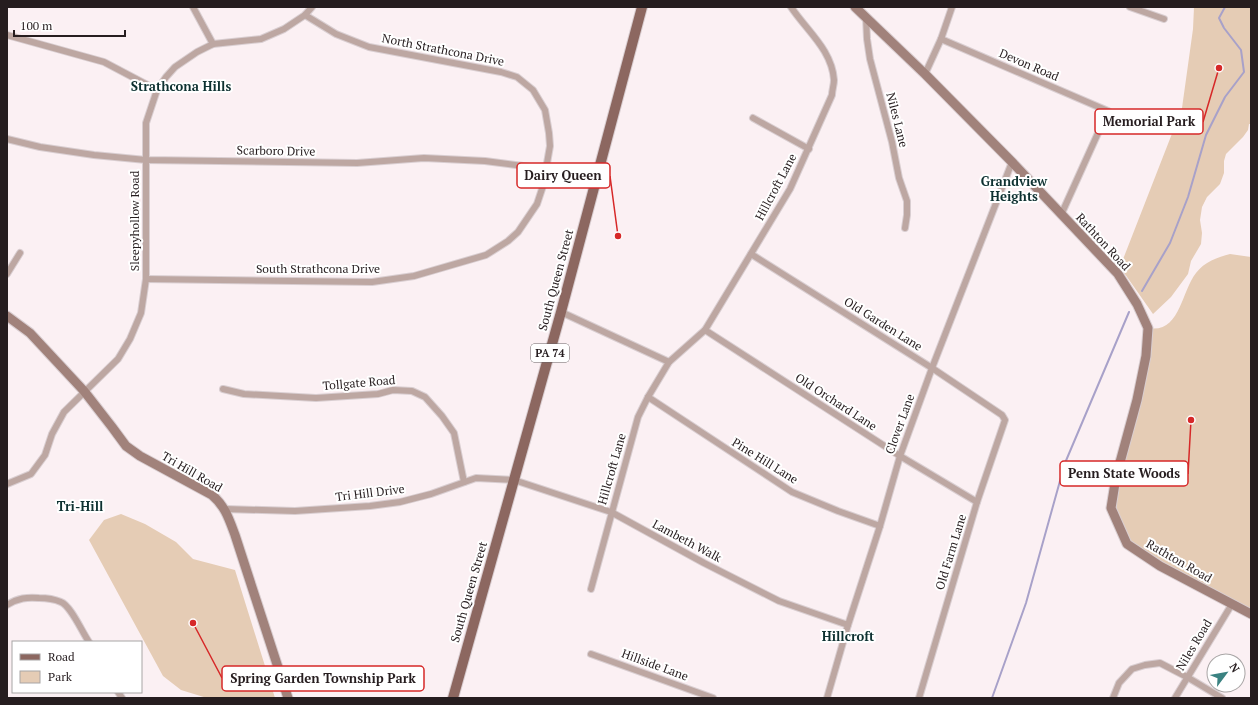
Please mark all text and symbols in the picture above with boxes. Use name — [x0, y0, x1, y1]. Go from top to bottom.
scale bar — [14, 12, 125, 38]
text: 100 m — [20, 18, 53, 33]
street label: North Strathcona Drive — [381, 30, 506, 69]
street label: Devon Road — [997, 45, 1062, 84]
district label: Strathcona Hills — [131, 77, 231, 95]
street label: Niles Lane — [883, 91, 912, 149]
callout: Memorial Park — [1095, 109, 1203, 134]
text: Memorial Park — [1103, 112, 1196, 130]
street label: Scarboro Drive — [237, 142, 315, 159]
street label: Hillcroft Lane — [752, 151, 799, 223]
callout: Dairy Queen — [517, 163, 610, 188]
text: Dairy Queen — [524, 166, 602, 184]
street label: Sleepyhollow Road — [127, 170, 142, 271]
district label: Grandview Heights — [981, 172, 1048, 205]
street label: Rathton Road — [1073, 210, 1134, 274]
street label: South Queen Street — [535, 227, 576, 332]
street label: South Strathcona Drive — [256, 261, 380, 276]
street label: Old Garden Lane — [841, 293, 925, 354]
road number: PA 74 — [531, 344, 569, 362]
street label: Old Orchard Lane — [793, 370, 880, 434]
street label: Tollgate Road — [322, 372, 396, 393]
street label: Clover Lane — [882, 392, 917, 456]
street label: Hillcroft Lane — [594, 431, 629, 506]
street label: Pine Hill Lane — [729, 434, 801, 487]
street label: Tri Hill Road — [159, 448, 226, 495]
callout: Penn State Woods — [1060, 461, 1188, 486]
text: Penn State Woods — [1068, 464, 1180, 482]
street label: Tri Hill Drive — [335, 481, 405, 504]
district label: Tri-Hill — [57, 497, 103, 515]
street label: Old Farm Lane — [932, 512, 969, 592]
street label: Lambeth Walk — [650, 516, 725, 565]
street label: Rathton Road — [1144, 536, 1215, 586]
street label: South Queen Street — [447, 539, 490, 644]
street label: Niles Road — [1172, 616, 1215, 673]
district label: Hillcroft — [822, 627, 875, 645]
legend — [12, 641, 142, 693]
street label: Hillside Lane — [620, 646, 691, 684]
text: Road — [48, 649, 75, 664]
north arrow — [1206, 653, 1246, 693]
text: N — [1226, 660, 1243, 676]
callout: Spring Garden Township Park — [222, 666, 424, 691]
text: Park — [48, 669, 73, 684]
text: Spring Garden Township Park — [230, 669, 416, 687]

